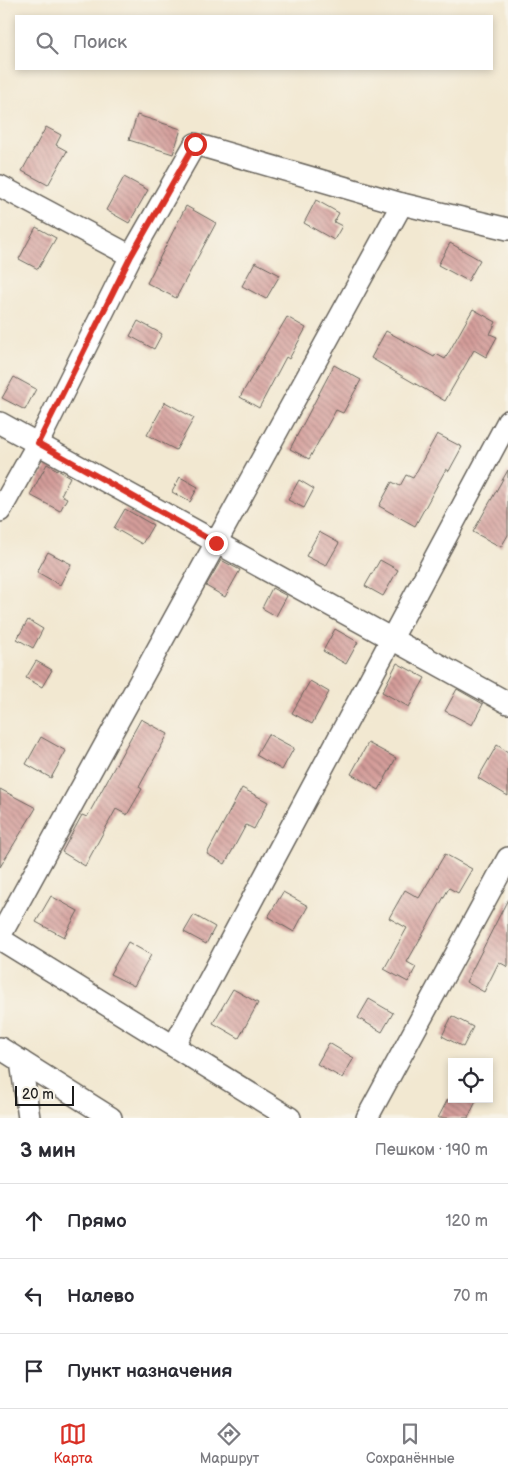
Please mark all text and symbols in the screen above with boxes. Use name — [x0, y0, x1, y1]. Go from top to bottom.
search box — [15, 15, 493, 70]
icon: search — [33, 29, 61, 57]
text: Поиск — [73, 31, 127, 54]
route start — [184, 133, 207, 156]
route end — [205, 532, 228, 555]
map controls — [448, 1058, 493, 1103]
button: locate — [448, 1058, 493, 1103]
scale bar — [15, 1083, 74, 1106]
text: 20 m — [22, 1086, 54, 1103]
text: 3 мин — [20, 1138, 76, 1163]
text: Пешком · 190 m — [375, 1141, 488, 1160]
icon: ahead — [20, 1207, 48, 1235]
text: Прямо — [67, 1210, 127, 1233]
text: 120 m — [445, 1212, 488, 1231]
icon: left — [20, 1282, 48, 1310]
text: Налево — [67, 1285, 134, 1308]
text: 70 m — [453, 1287, 488, 1306]
icon: arrive — [20, 1357, 48, 1385]
text: Пункт назначения — [67, 1360, 232, 1383]
tab: Карта — [53, 1420, 93, 1467]
tab: Маршрут — [200, 1420, 259, 1467]
tab: Сохранённые — [366, 1420, 455, 1467]

